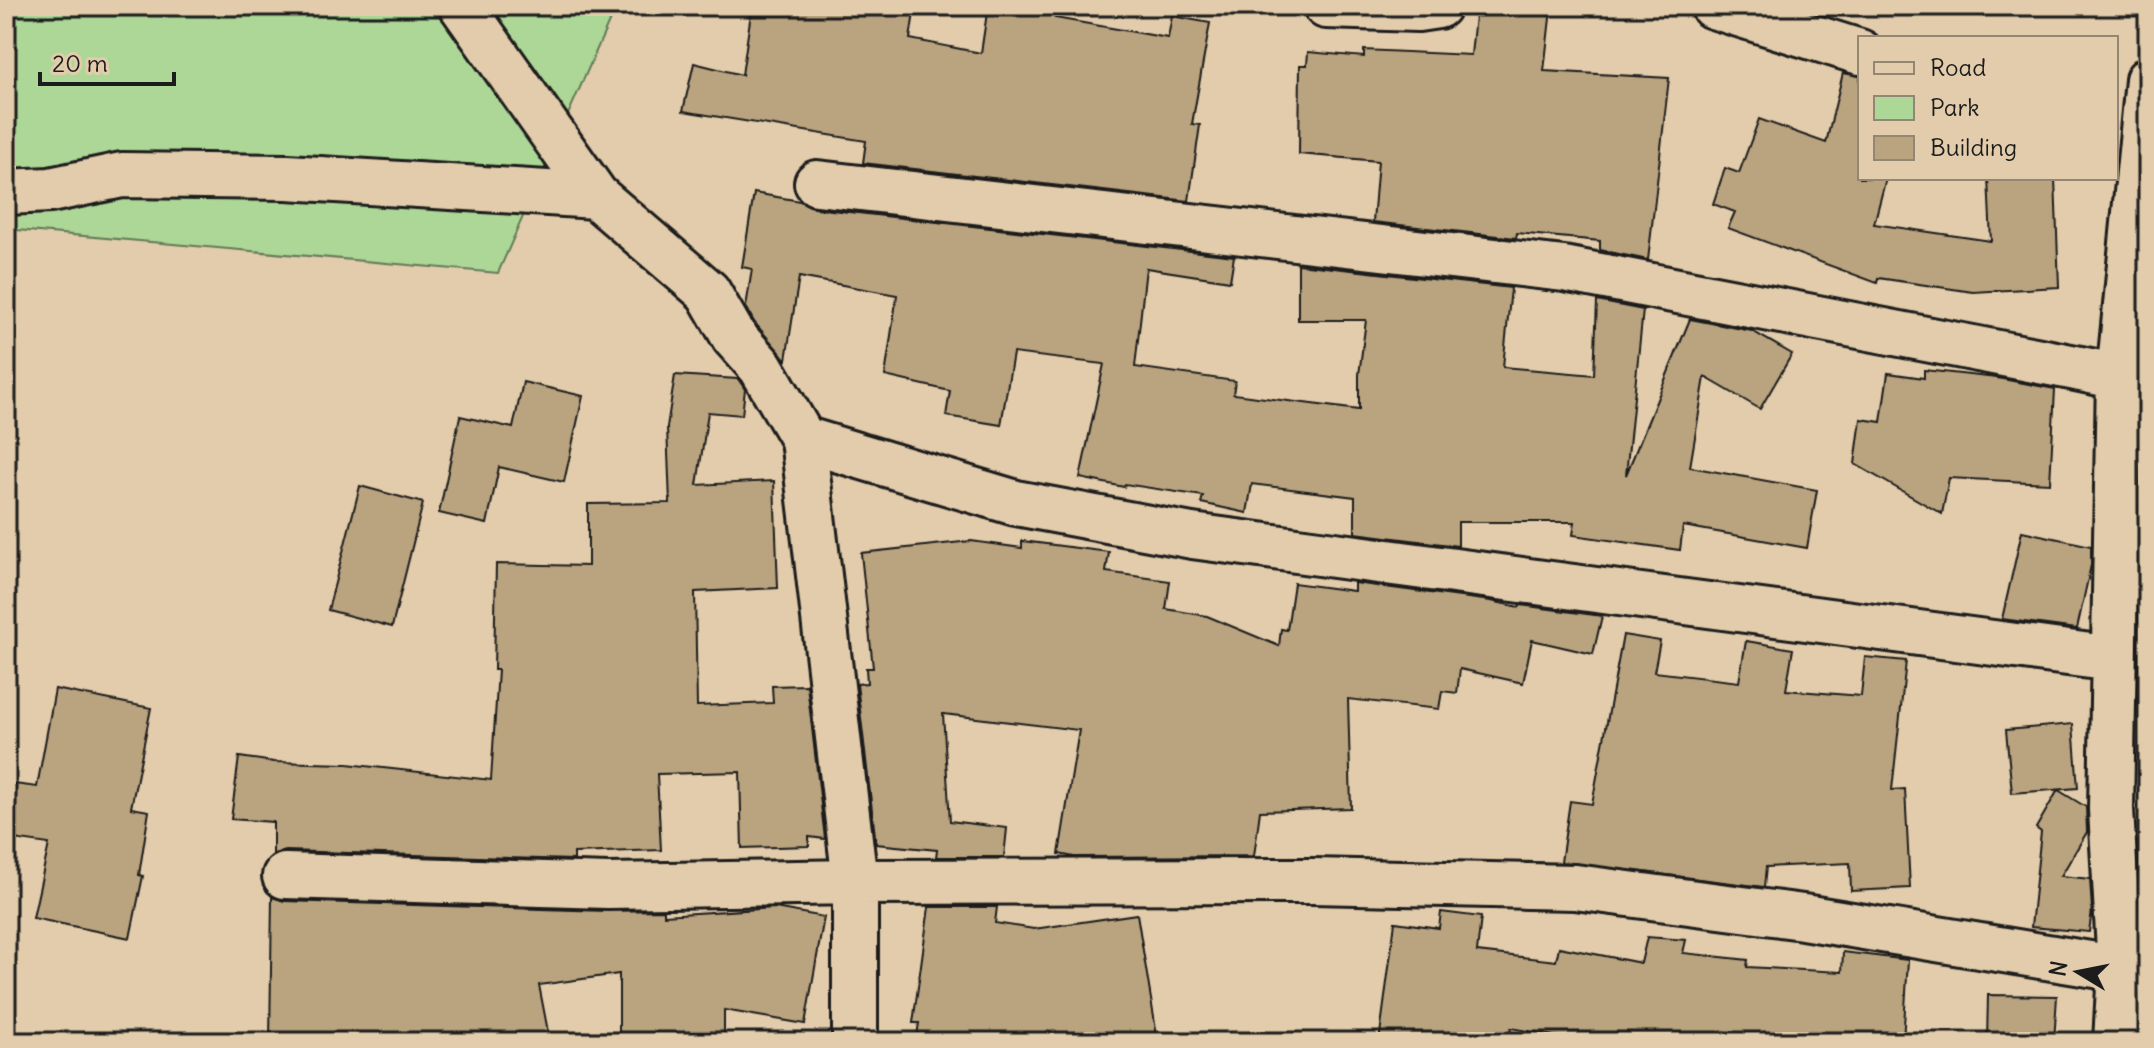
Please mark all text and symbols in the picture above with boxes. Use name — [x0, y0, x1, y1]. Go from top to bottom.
scale bar — [40, 36, 174, 86]
legend — [1858, 36, 2118, 180]
text: 20 m — [52, 48, 108, 78]
text: Road — [1930, 52, 1986, 82]
text: Park — [1930, 92, 1980, 122]
text: Building — [1930, 132, 2017, 162]
north arrow — [2038, 932, 2118, 1012]
text: N — [2043, 959, 2073, 978]

